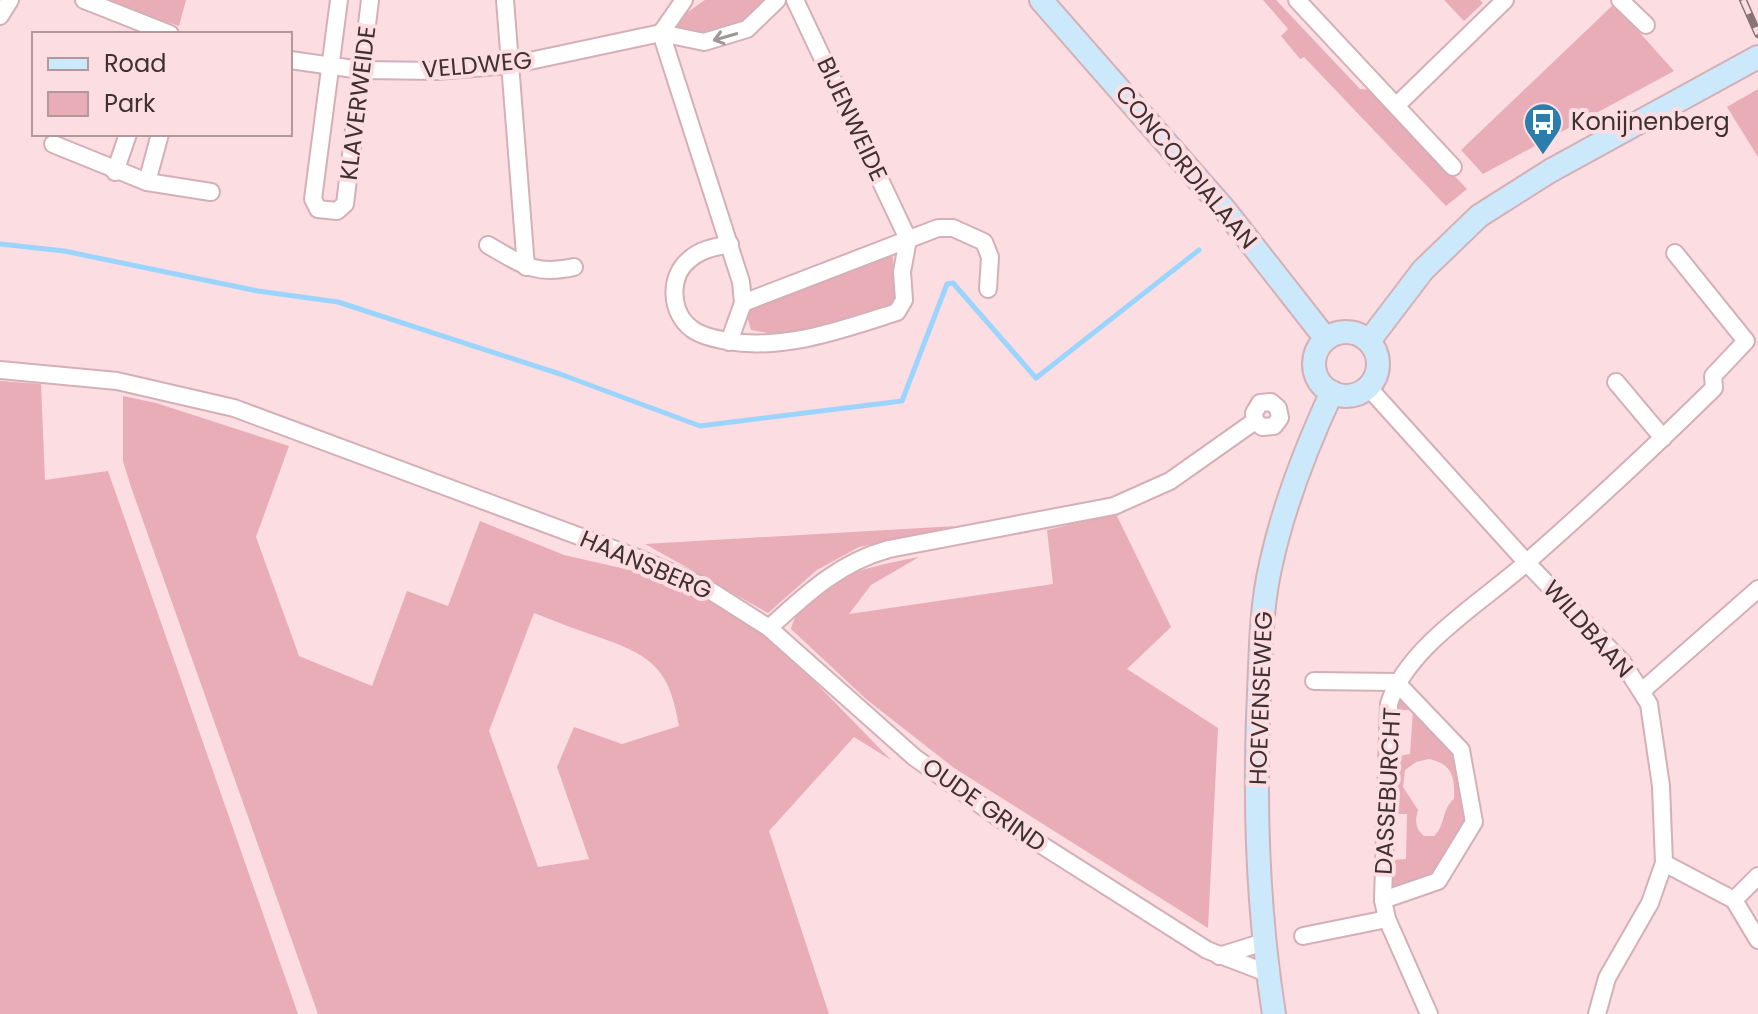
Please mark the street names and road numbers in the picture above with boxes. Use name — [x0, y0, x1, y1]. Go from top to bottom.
street label: KLAVERWEIDE — [332, 24, 383, 182]
street label: VELDWEG — [421, 43, 533, 86]
street label: BIJENWEIDE — [809, 51, 896, 186]
street label: CONCORDIALAAN — [1108, 78, 1265, 256]
street label: HAANSBERG — [575, 522, 717, 607]
street label: WILDBAAN — [1536, 573, 1641, 685]
street label: HOEVENSEWEG — [1241, 610, 1280, 786]
street label: DASSEBURCHT — [1367, 707, 1408, 875]
street label: OUDE GRIND — [916, 750, 1053, 859]

